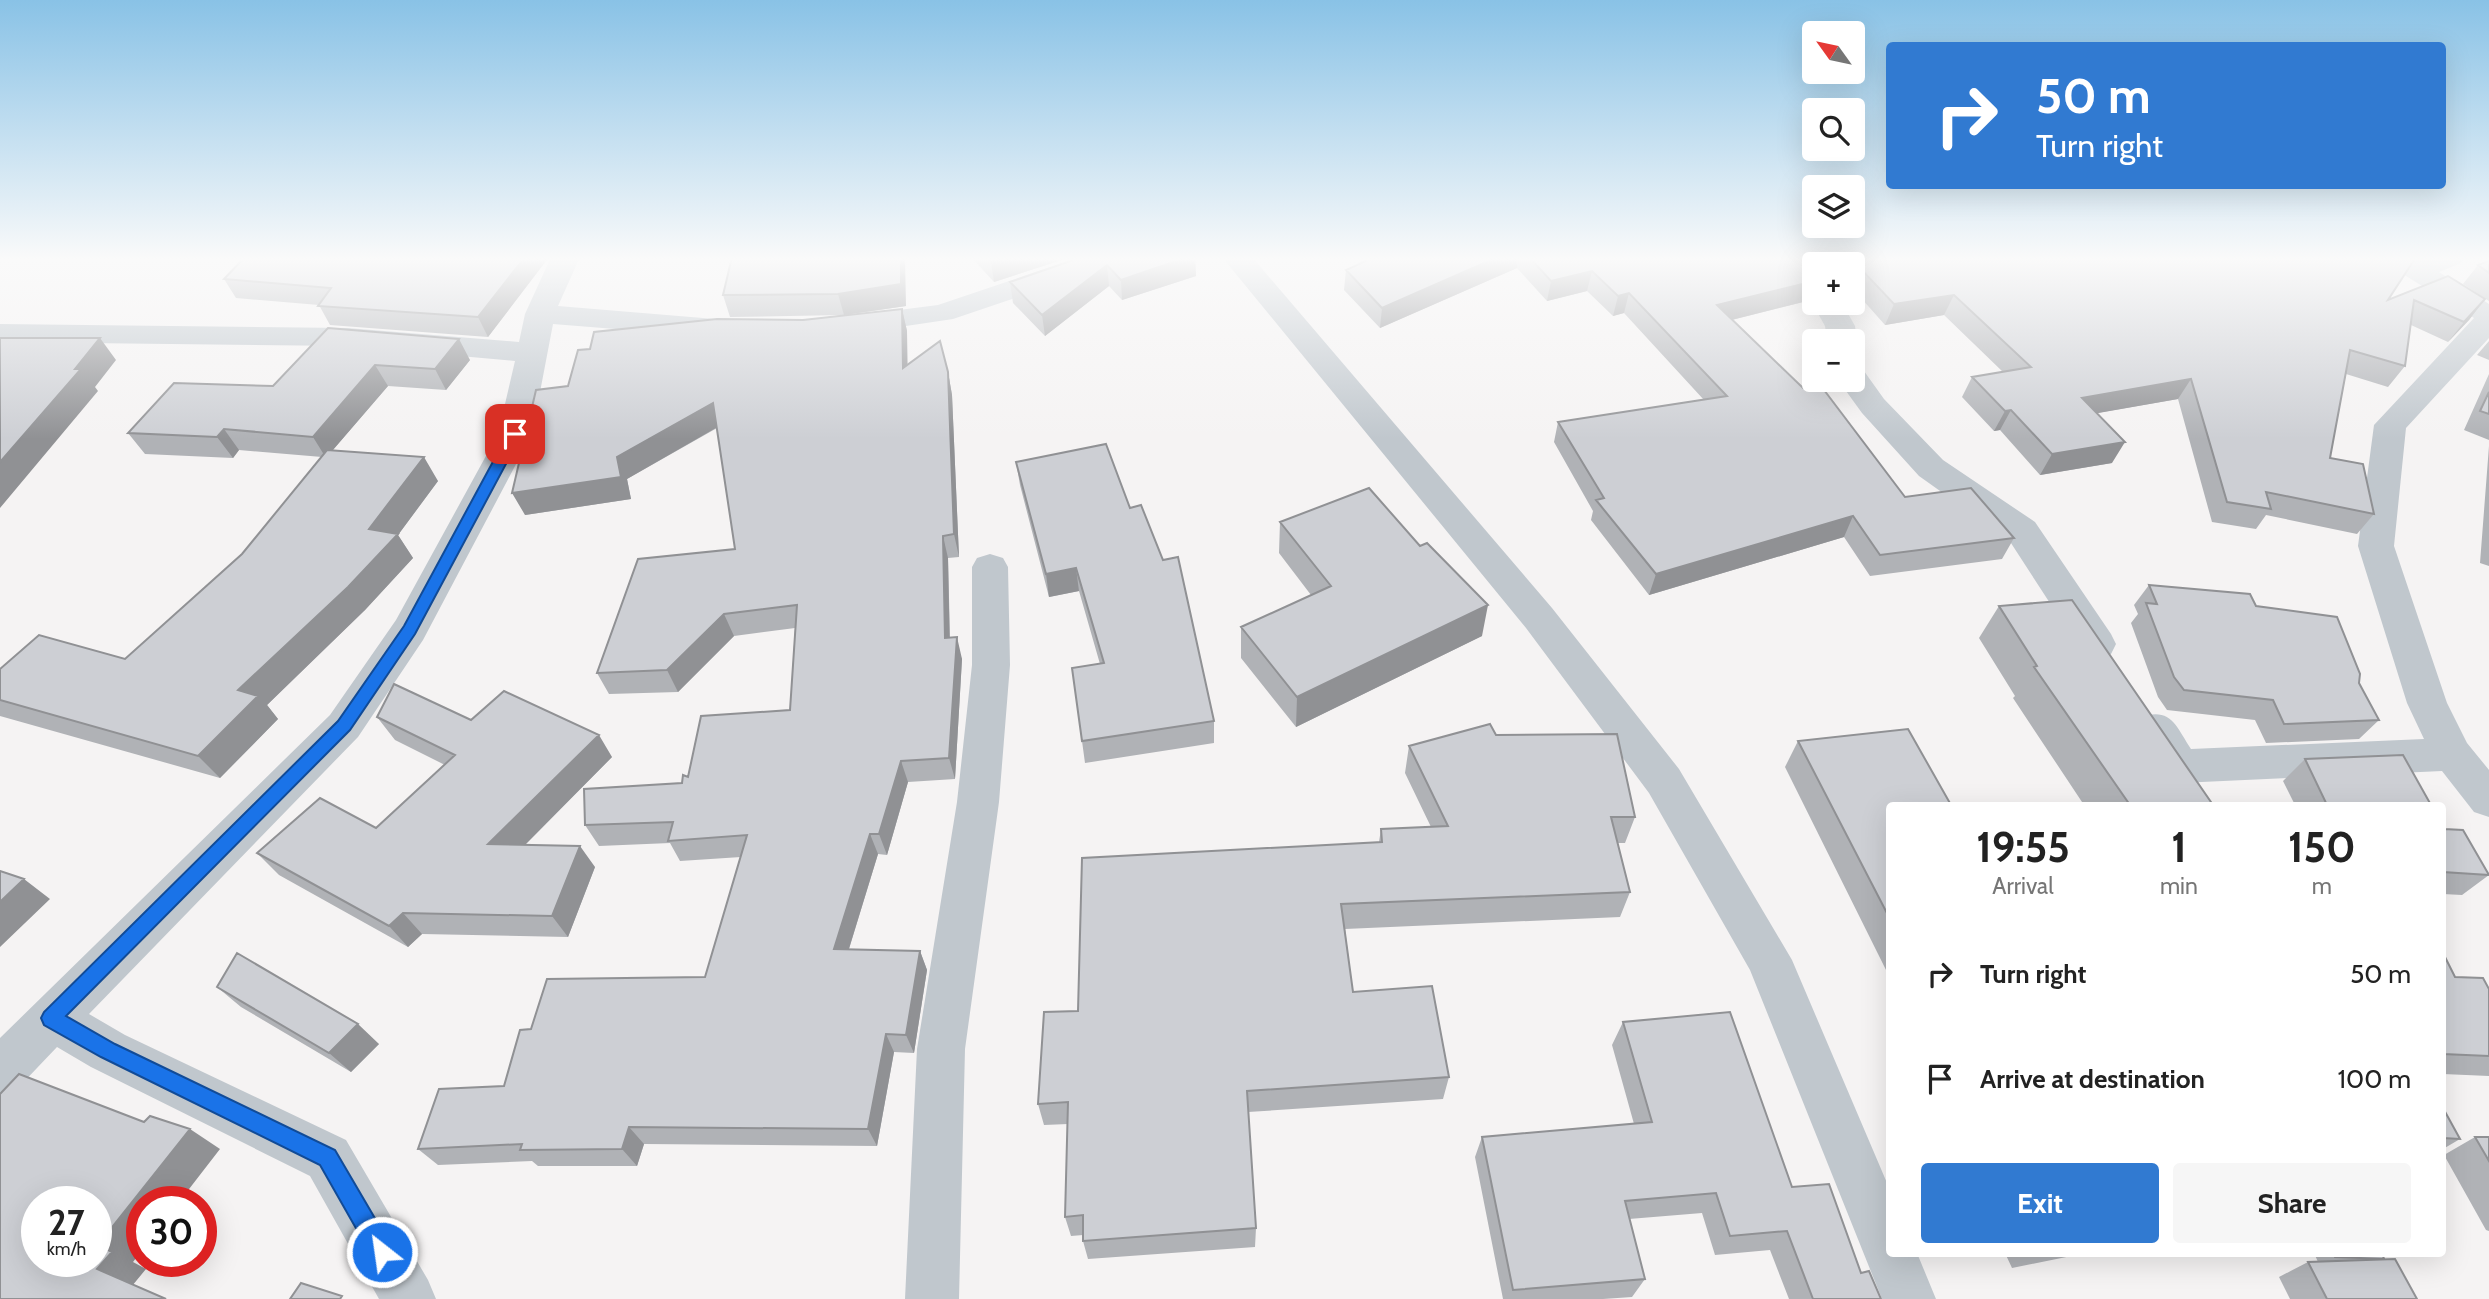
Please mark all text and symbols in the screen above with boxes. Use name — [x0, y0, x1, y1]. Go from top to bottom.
north arrow — [1802, 21, 1866, 84]
map controls — [1802, 21, 1865, 392]
text: 50 m — [2036, 66, 2151, 125]
icon: right — [1921, 70, 2012, 161]
button: search — [1802, 98, 1865, 161]
text: Turn right — [2036, 126, 2163, 165]
button: layers — [1802, 175, 1865, 238]
button: + — [1802, 252, 1865, 315]
button: − — [1802, 329, 1865, 392]
pin — [485, 404, 545, 464]
icon: arrive — [496, 415, 534, 453]
text: 19:55 — [1976, 821, 2070, 873]
text: 1 — [2171, 821, 2187, 873]
text: 150 — [2288, 821, 2356, 873]
text: Arrival — [1992, 872, 2054, 900]
text: min — [2160, 872, 2198, 900]
text: m — [2312, 872, 2332, 900]
icon: right — [1921, 955, 1959, 993]
text: Turn right — [1980, 958, 2086, 990]
text: 50 m — [2350, 958, 2411, 990]
icon: arrive — [1921, 1060, 1959, 1098]
text: Arrive at destination — [1980, 1063, 2205, 1095]
text: 100 m — [2338, 1063, 2411, 1095]
button: Exit — [1921, 1163, 2159, 1243]
button: Share — [2173, 1163, 2411, 1243]
speed limit sign: 30 — [126, 1186, 217, 1277]
text: 27 — [48, 1201, 85, 1244]
position arrow — [345, 1215, 419, 1289]
text: km/h — [47, 1238, 86, 1260]

